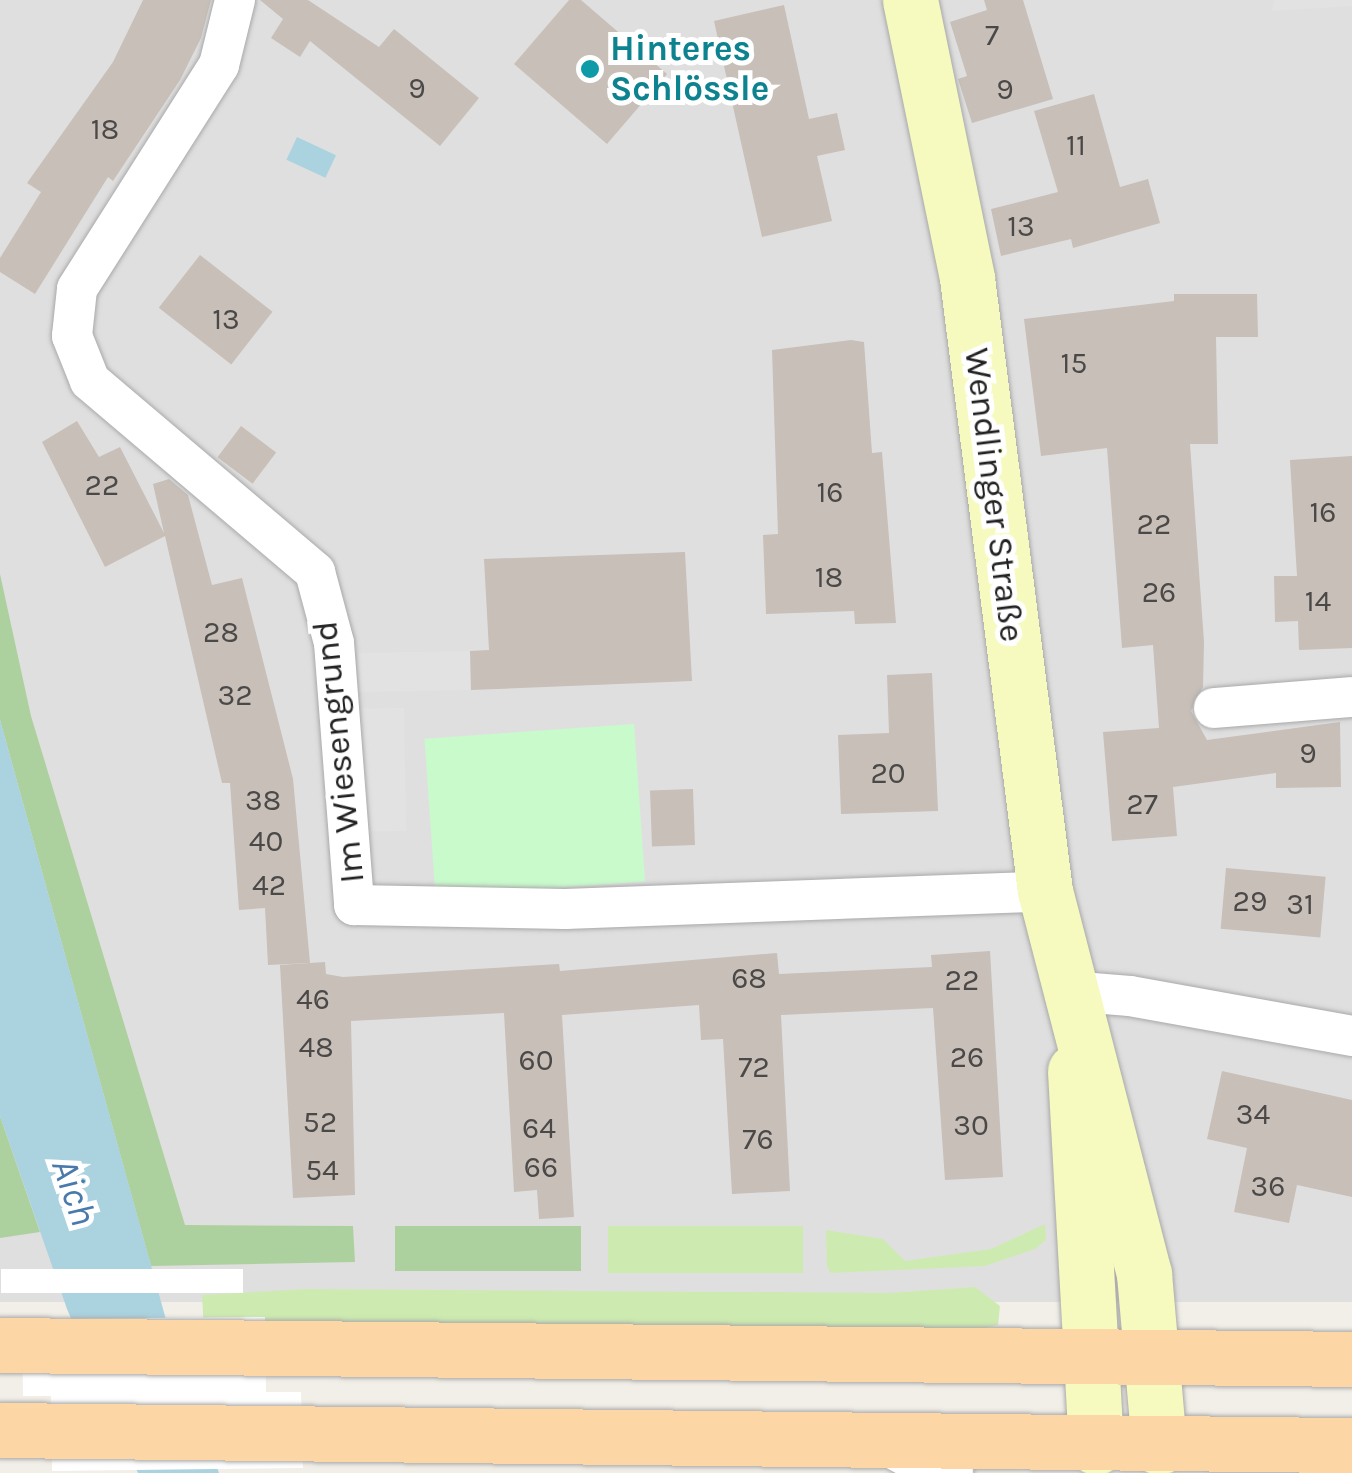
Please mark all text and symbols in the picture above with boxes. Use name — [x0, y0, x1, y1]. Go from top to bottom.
house number: 7 — [985, 17, 999, 53]
place label: Hinteres Schlössle — [610, 28, 769, 110]
marker: Hinteres Schlössle — [579, 58, 601, 80]
house number: 9 — [408, 70, 426, 106]
house number: 9 — [996, 71, 1014, 107]
house number: 18 — [91, 111, 119, 147]
house number: 11 — [1066, 127, 1086, 163]
house number: 13 — [1007, 208, 1035, 244]
house number: 13 — [212, 301, 240, 337]
house number: 15 — [1061, 345, 1087, 381]
street label: Wendlinger Straße — [955, 346, 1033, 644]
house number: 22 — [85, 467, 119, 503]
house number: 16 — [816, 474, 844, 510]
house number: 16 — [1309, 494, 1337, 530]
house number: 22 — [1137, 506, 1171, 542]
house number: 18 — [815, 559, 843, 595]
house number: 26 — [1142, 574, 1176, 610]
house number: 14 — [1305, 583, 1331, 619]
house number: 28 — [203, 614, 239, 650]
street label: Im Wiesengrund — [304, 619, 374, 885]
house number: 32 — [217, 677, 253, 713]
house number: 9 — [1299, 735, 1317, 771]
house number: 20 — [870, 755, 906, 791]
house number: 38 — [245, 782, 281, 818]
house number: 27 — [1126, 786, 1158, 822]
house number: 40 — [249, 823, 283, 859]
house number: 42 — [252, 867, 286, 903]
house number: 29 — [1233, 883, 1267, 919]
house number: 31 — [1286, 886, 1314, 922]
house number: 68 — [731, 960, 767, 996]
house number: 22 — [945, 962, 979, 998]
house number: 46 — [296, 981, 330, 1017]
house number: 48 — [298, 1029, 334, 1065]
house number: 26 — [950, 1039, 984, 1075]
house number: 60 — [519, 1042, 553, 1078]
house number: 72 — [738, 1049, 770, 1085]
house number: 34 — [1236, 1096, 1270, 1132]
house number: 52 — [303, 1104, 337, 1140]
house number: 30 — [953, 1107, 989, 1143]
house number: 64 — [522, 1110, 556, 1146]
house number: 76 — [742, 1121, 774, 1157]
house number: 66 — [524, 1149, 558, 1185]
water label: Aich — [41, 1152, 107, 1232]
house number: 54 — [305, 1152, 339, 1188]
house number: 36 — [1251, 1168, 1285, 1204]

